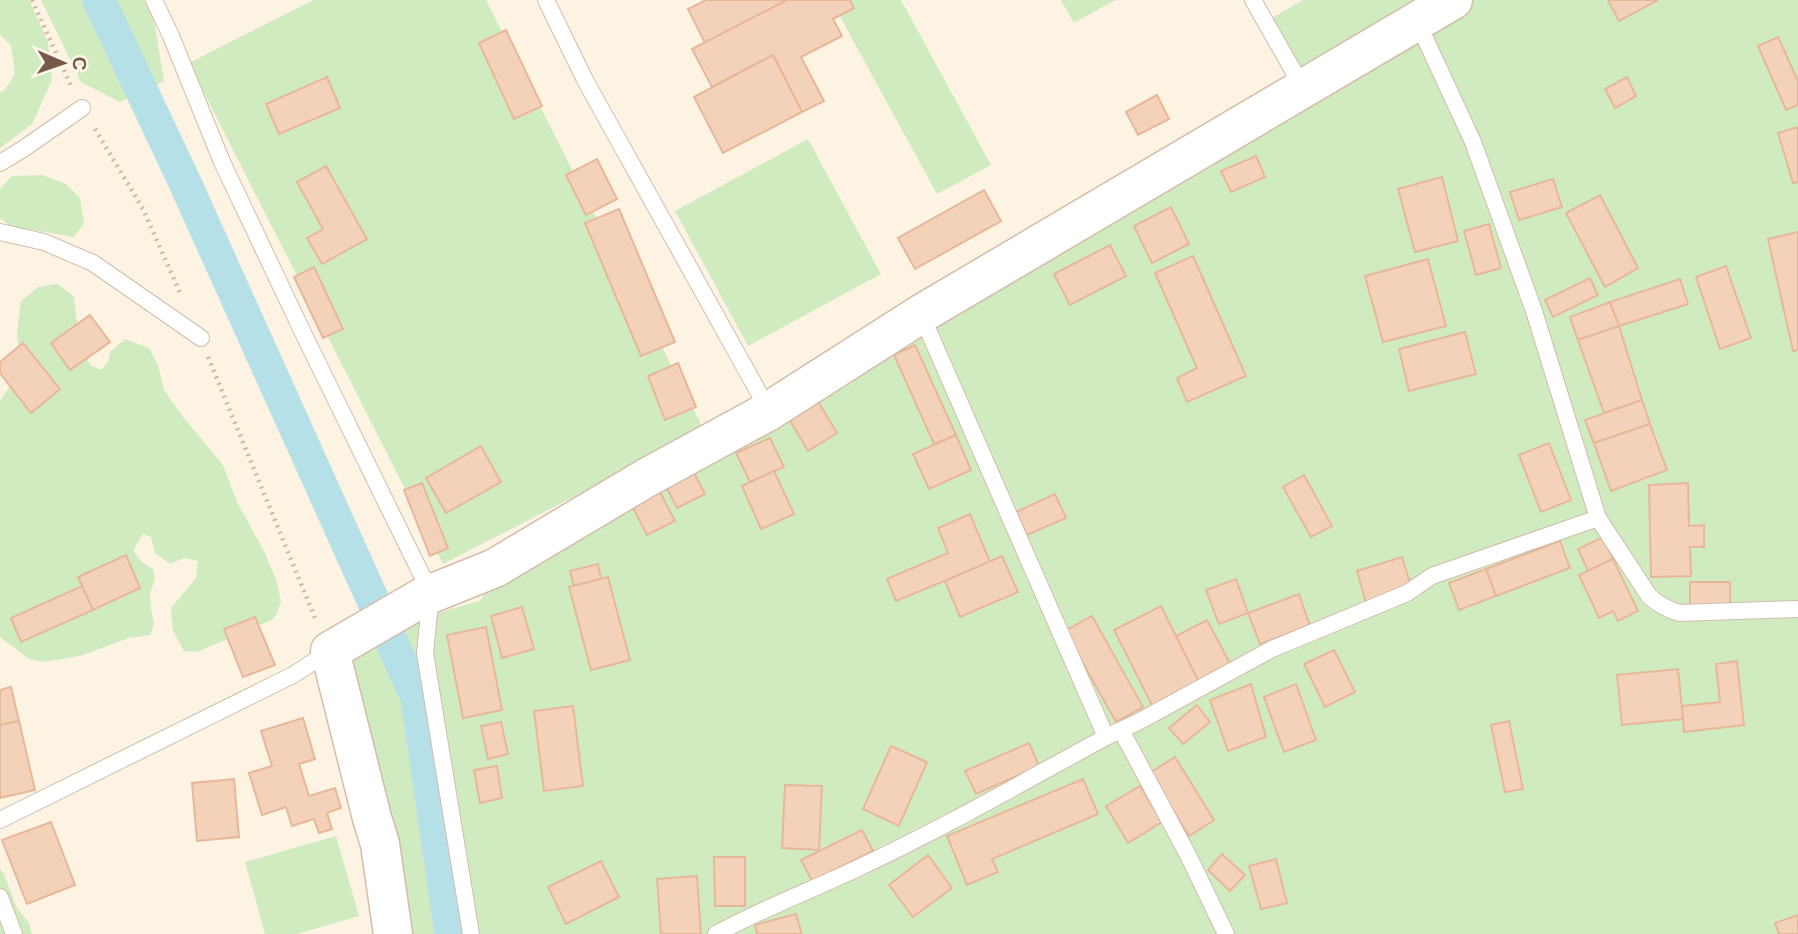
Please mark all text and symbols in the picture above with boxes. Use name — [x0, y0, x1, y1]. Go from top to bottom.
north arrow — [28, 28, 98, 98]
text: С — [68, 56, 91, 71]

